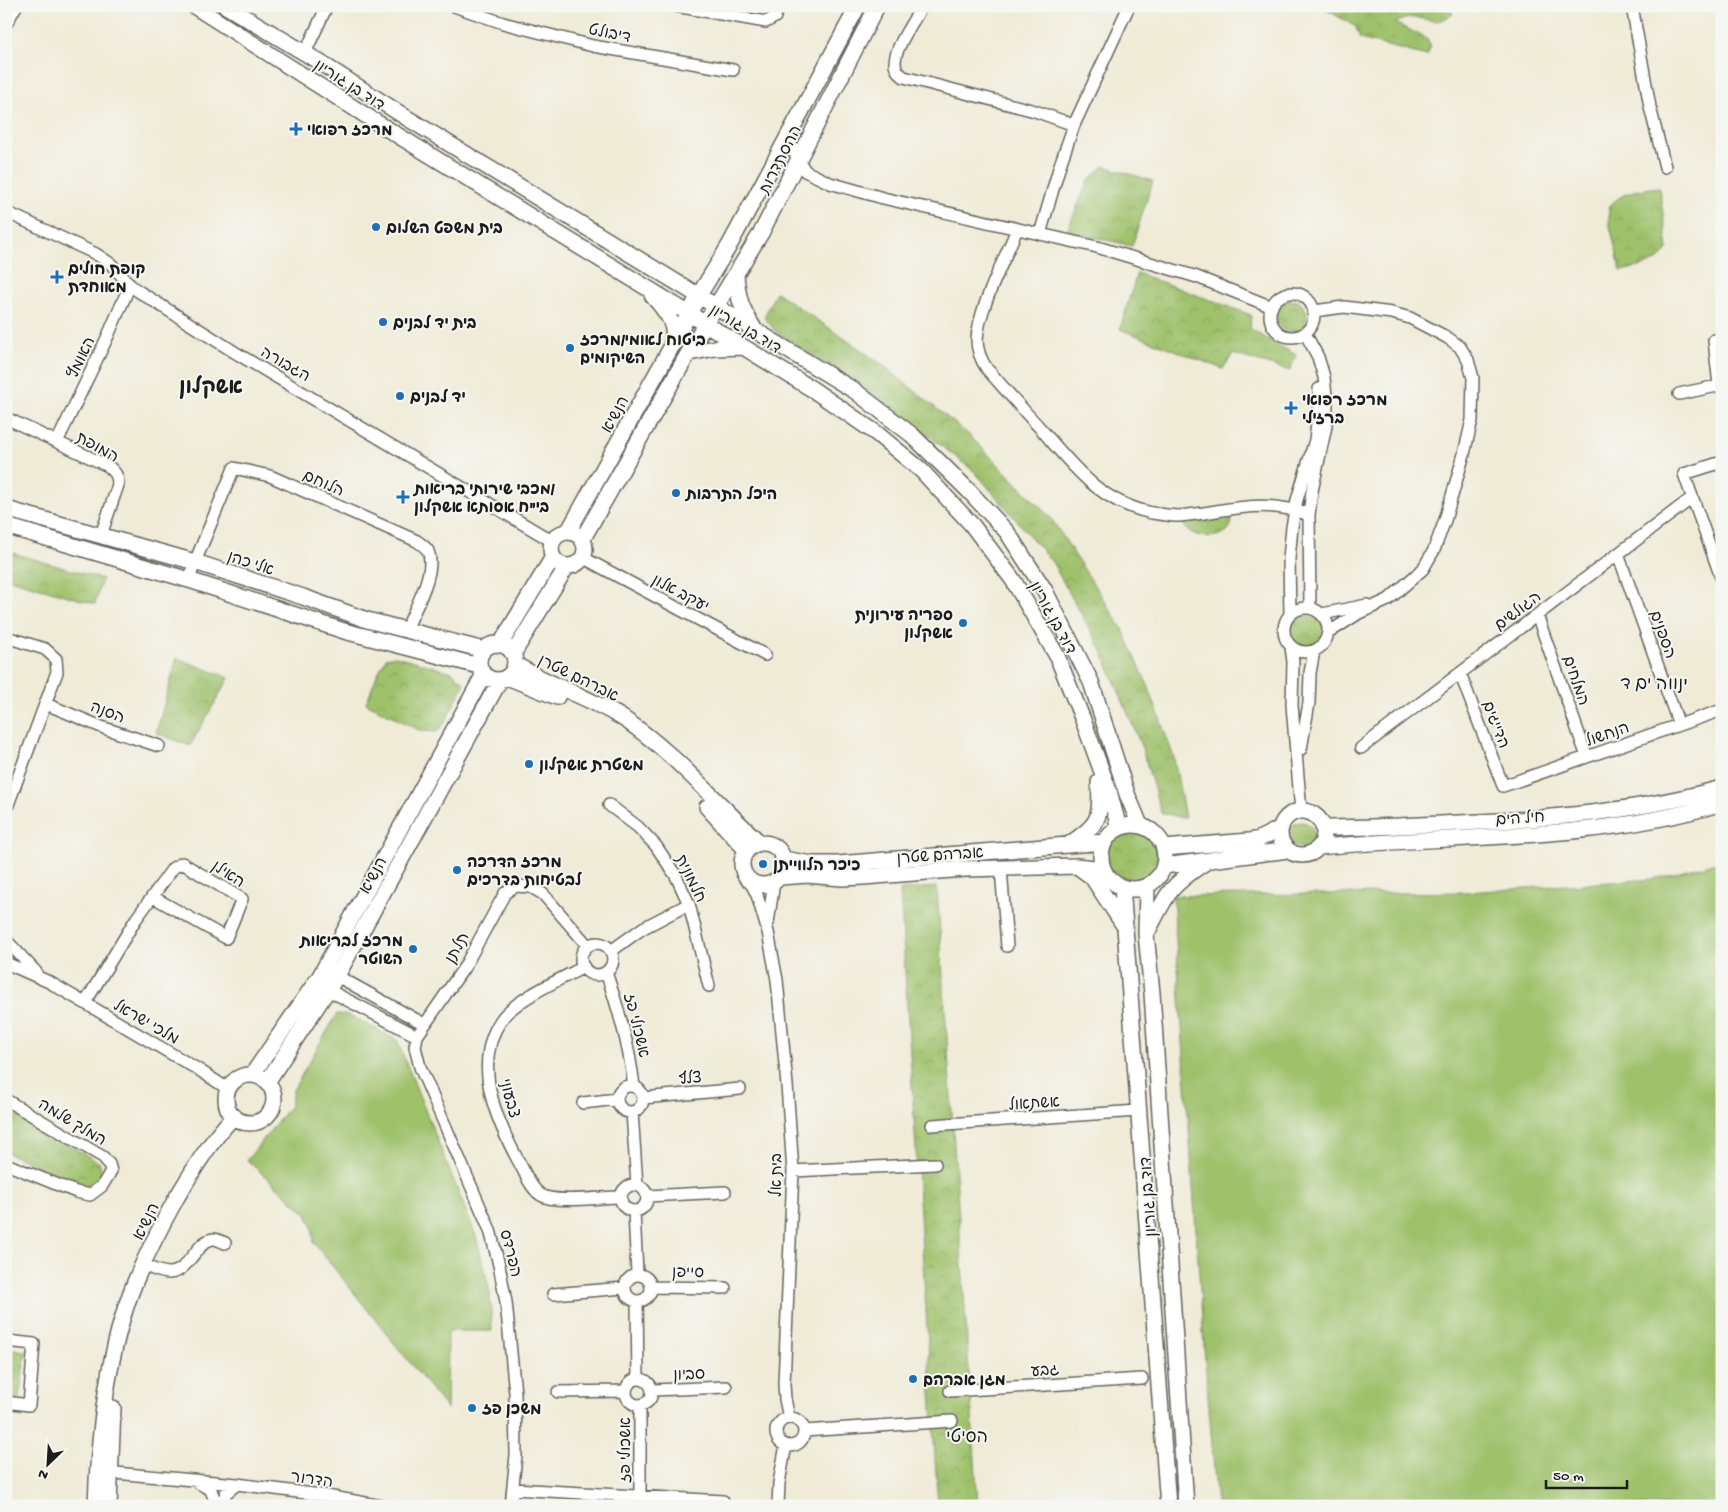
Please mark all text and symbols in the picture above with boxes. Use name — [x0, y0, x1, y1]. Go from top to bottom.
street label: דיבולט — [587, 20, 633, 49]
street label: דוד בן גוריון — [309, 57, 387, 117]
marker: מרכז רפואי — [289, 122, 303, 136]
place label: מרכז רפואי — [307, 123, 392, 142]
street label: ההסתדרות — [756, 123, 807, 199]
place label: בית משפט השלום — [386, 219, 503, 240]
marker: בית משפט השלום — [370, 221, 382, 233]
place label: קופת חולים מאוחדת — [68, 260, 145, 299]
marker: קופת חולים מאוחדת — [50, 270, 64, 284]
street label: דוד בן גוריון — [705, 302, 784, 360]
place label: בית יד לבנים — [393, 314, 477, 335]
marker: בית יד לבנים — [377, 316, 389, 328]
place label: ביטוח לאומי/מרכז השיקומים — [580, 331, 706, 370]
street label: האומץ — [63, 334, 101, 382]
marker: ביטוח לאומי/מרכז השיקומים — [564, 342, 576, 354]
street label: הגבורה — [256, 344, 312, 388]
district label: אשקלון — [179, 375, 243, 402]
place label: יד לבנים — [410, 388, 466, 409]
marker: יד לבנים — [394, 390, 406, 402]
place label: מרכז רפואי ברזילי — [1302, 393, 1387, 430]
street label: הנשיא — [599, 394, 635, 437]
marker: מרכז רפואי ברזילי — [1284, 401, 1298, 415]
street label: המופת — [72, 430, 121, 468]
street label: הלוחם — [299, 466, 347, 503]
place label: מכבי שירותי בריאות/ בי"ח אסותא אשקלון — [412, 482, 556, 519]
place label: היכל התרבות — [684, 485, 777, 506]
marker: היכל התרבות — [670, 487, 682, 499]
marker: מכבי שירותי בריאות/ בי"ח אסותא אשקלון — [396, 490, 410, 504]
street label: אלי כהן — [224, 547, 276, 582]
street label: יעקב אלון — [647, 570, 712, 618]
street label: דוד בן גוריון — [1023, 579, 1079, 658]
street label: הגולשים — [1491, 587, 1546, 637]
place label: ספריה עירונית אשקלון — [855, 608, 953, 645]
street label: הספנים — [1643, 608, 1678, 662]
marker: ספריה עירונית אשקלון — [957, 617, 969, 629]
street label: אברהם שטרן — [534, 652, 621, 708]
street label: המלחים — [1556, 653, 1593, 709]
district label: נווה ים ד' — [1620, 675, 1688, 696]
street label: הסנה — [87, 699, 127, 730]
street label: הדייגים — [1476, 699, 1511, 752]
street label: הנחשול — [1583, 718, 1633, 753]
place label: משטרת אשקלון — [539, 756, 644, 777]
marker: משטרת אשקלון — [523, 758, 535, 770]
street label: חיל הים — [1495, 807, 1545, 832]
street label: אברהם שטרן — [896, 844, 984, 870]
street label: חלמונית — [669, 852, 710, 906]
street label: הנשיא — [357, 855, 393, 898]
place label: מרכז הדרכה לבטיחות בדרכים — [467, 855, 582, 892]
place label: כיכר הלווייתן — [773, 856, 860, 877]
street label: האילן — [207, 857, 248, 894]
marker: כיכר הלווייתן — [757, 858, 769, 870]
marker: מרכז הדרכה לבטיחות בדרכים — [451, 864, 463, 876]
street label: תלתן — [441, 929, 475, 968]
place label: מרכז לבריאות השוטר — [298, 932, 403, 971]
marker: מרכז לבריאות השוטר — [407, 943, 419, 955]
street label: אשכולי פז — [617, 991, 654, 1060]
street label: מלכי ישראל — [109, 996, 182, 1050]
street label: צלף — [678, 1068, 703, 1091]
street label: צבעוני — [493, 1077, 522, 1121]
street label: אשתאול — [1008, 1092, 1061, 1117]
street label: המלך שלמה — [34, 1095, 110, 1152]
street label: בית אל — [767, 1153, 788, 1197]
street label: דוד בן גוריון — [1138, 1156, 1163, 1238]
street label: הנשיא — [131, 1201, 166, 1244]
street label: הפרדס — [494, 1228, 524, 1280]
street label: סייפן — [672, 1265, 704, 1284]
street label: גבע — [1030, 1362, 1060, 1383]
street label: סביון — [673, 1366, 706, 1387]
marker: מגן אברהם — [907, 1373, 919, 1385]
place label: מגן אברהם — [923, 1373, 1006, 1392]
marker: משכן פז — [466, 1402, 478, 1414]
place label: משכן פז — [482, 1402, 541, 1421]
street label: אשכולי פז — [616, 1417, 637, 1483]
district label: הסיטי — [946, 1428, 988, 1449]
north arrow — [22, 1440, 72, 1490]
scale bar — [1546, 1457, 1627, 1489]
text: N — [36, 1464, 51, 1483]
text: 50 m — [1553, 1468, 1584, 1486]
street label: הדרור — [289, 1469, 334, 1494]

